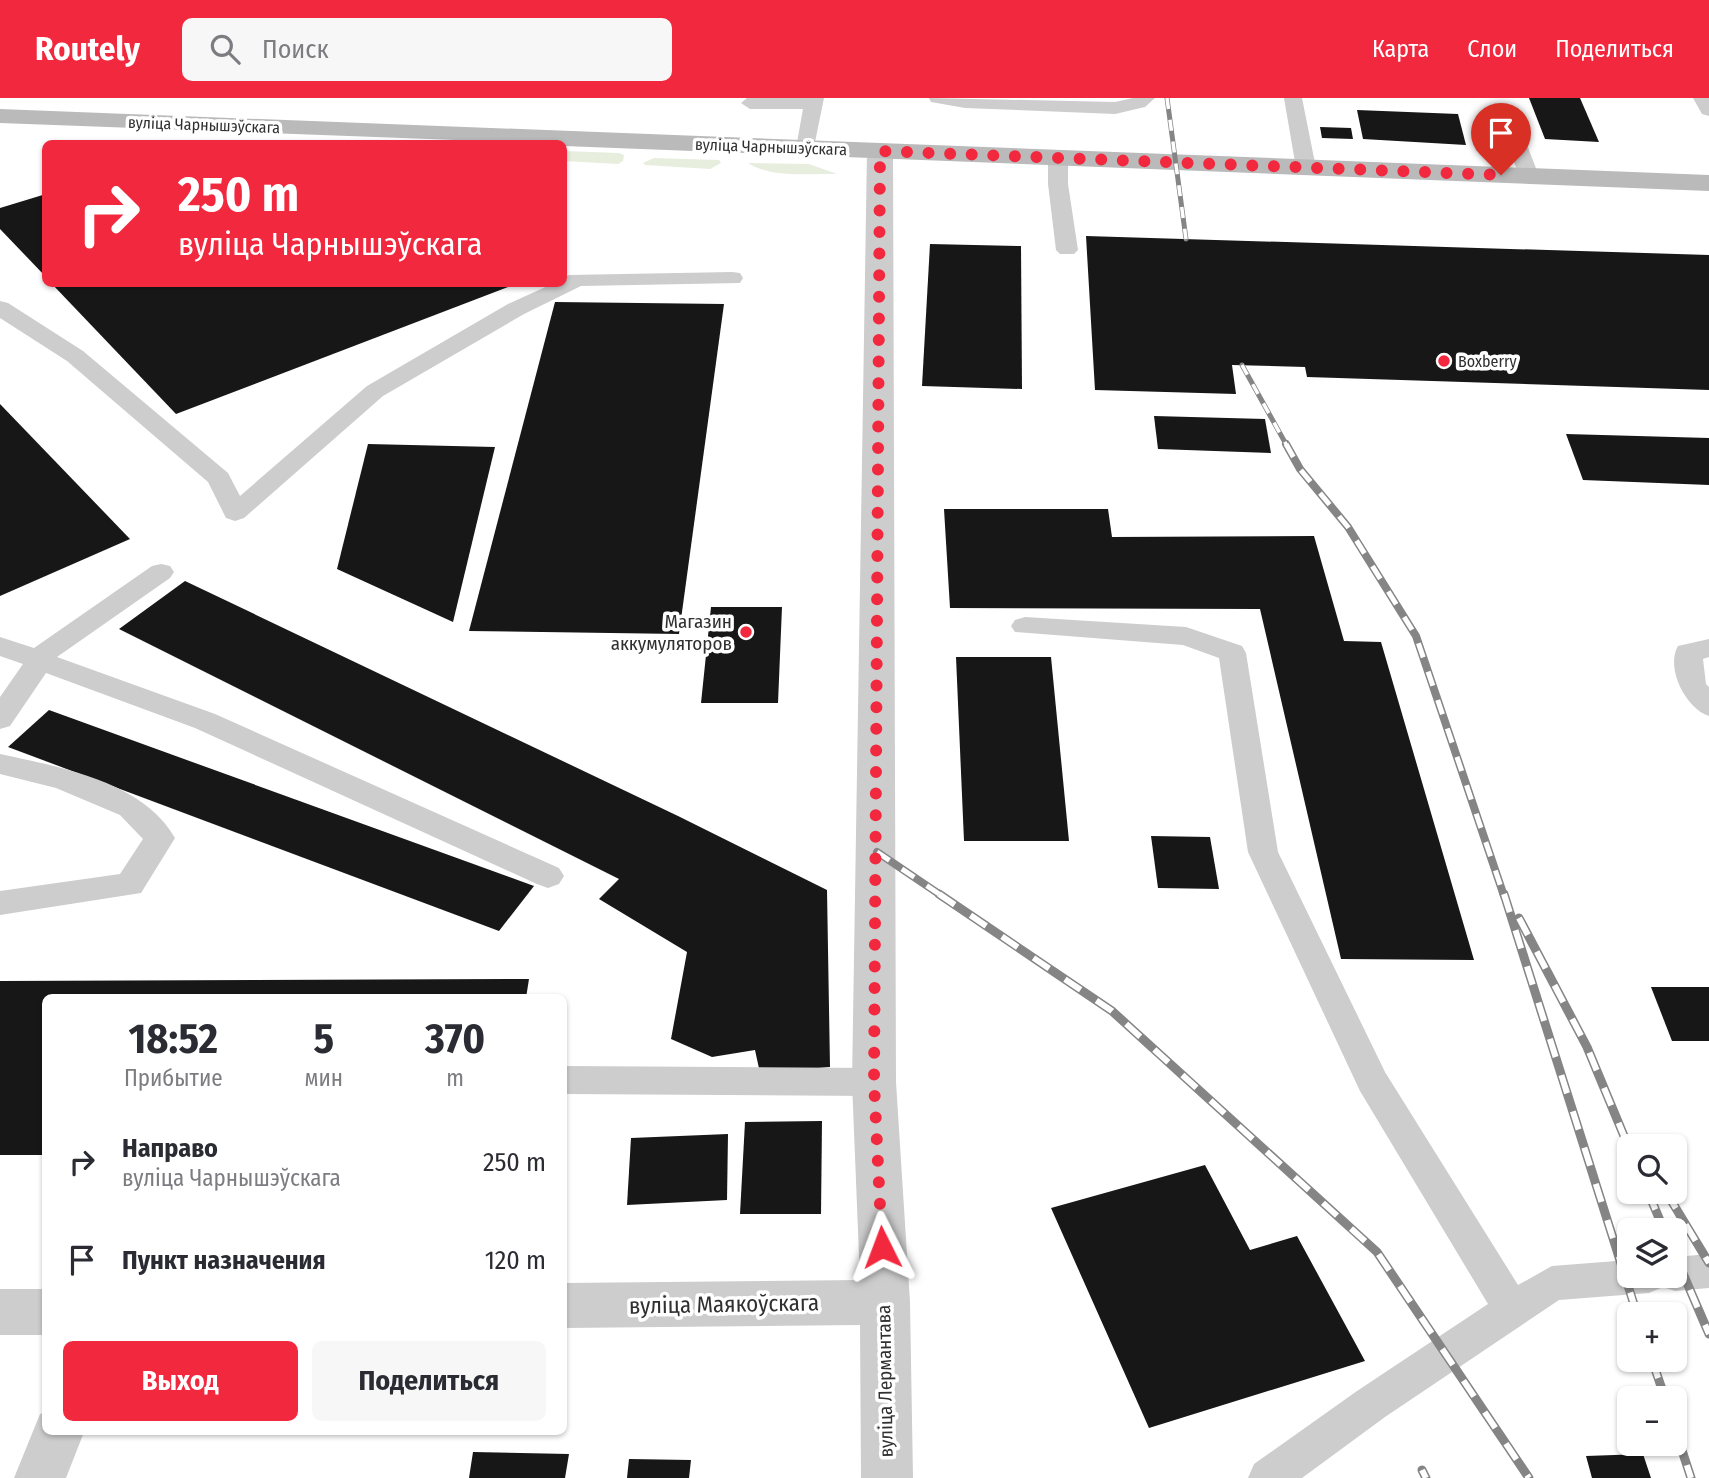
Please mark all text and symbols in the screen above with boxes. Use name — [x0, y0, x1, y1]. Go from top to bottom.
search box — [182, 18, 672, 81]
text: Routely — [35, 29, 140, 69]
icon: search — [206, 30, 244, 68]
text: Поиск — [262, 34, 329, 65]
text: Карта — [1372, 35, 1429, 63]
text: Слои — [1467, 35, 1517, 63]
text: Поделиться — [1555, 35, 1674, 63]
pin — [1471, 103, 1531, 175]
street label: вуліца Чарнышэўскага — [128, 113, 281, 137]
icon: arrive — [1482, 114, 1520, 152]
street label: вуліца Чарнышэўскага — [695, 135, 848, 159]
text: 250 m — [178, 165, 299, 224]
icon: right — [63, 168, 154, 259]
text: вуліца Чарнышэўскага — [178, 225, 482, 263]
place label: Boxberry — [1458, 352, 1518, 371]
marker: Boxberry — [1436, 353, 1452, 369]
place label: Магазин аккумуляторов — [611, 610, 732, 655]
marker: Магазин аккумуляторов — [738, 624, 754, 640]
text: 18:52 — [129, 1014, 218, 1064]
text: 5 — [313, 1014, 334, 1064]
text: 370 — [425, 1014, 485, 1064]
text: Прибытие — [124, 1064, 223, 1092]
text: мин — [305, 1064, 343, 1092]
text: m — [446, 1064, 464, 1092]
text: Направо — [122, 1133, 218, 1164]
map controls — [1617, 1134, 1687, 1456]
button: search — [1617, 1134, 1687, 1204]
icon: right — [63, 1143, 101, 1181]
text: 250 m — [483, 1147, 546, 1178]
text: вуліца Чарнышэўскага — [122, 1164, 341, 1192]
position arrow — [845, 1210, 919, 1284]
button: layers — [1617, 1218, 1687, 1288]
icon: arrive — [63, 1241, 101, 1279]
text: Пункт назначения — [122, 1245, 326, 1276]
text: 120 m — [485, 1245, 546, 1276]
street label: вуліца Маякоўскага — [629, 1288, 819, 1320]
button: + — [1617, 1302, 1687, 1372]
street label: вуліца Лермантава — [872, 1304, 898, 1458]
button: Выход — [63, 1341, 298, 1421]
button: Поделиться — [312, 1341, 546, 1421]
button: − — [1617, 1386, 1687, 1456]

